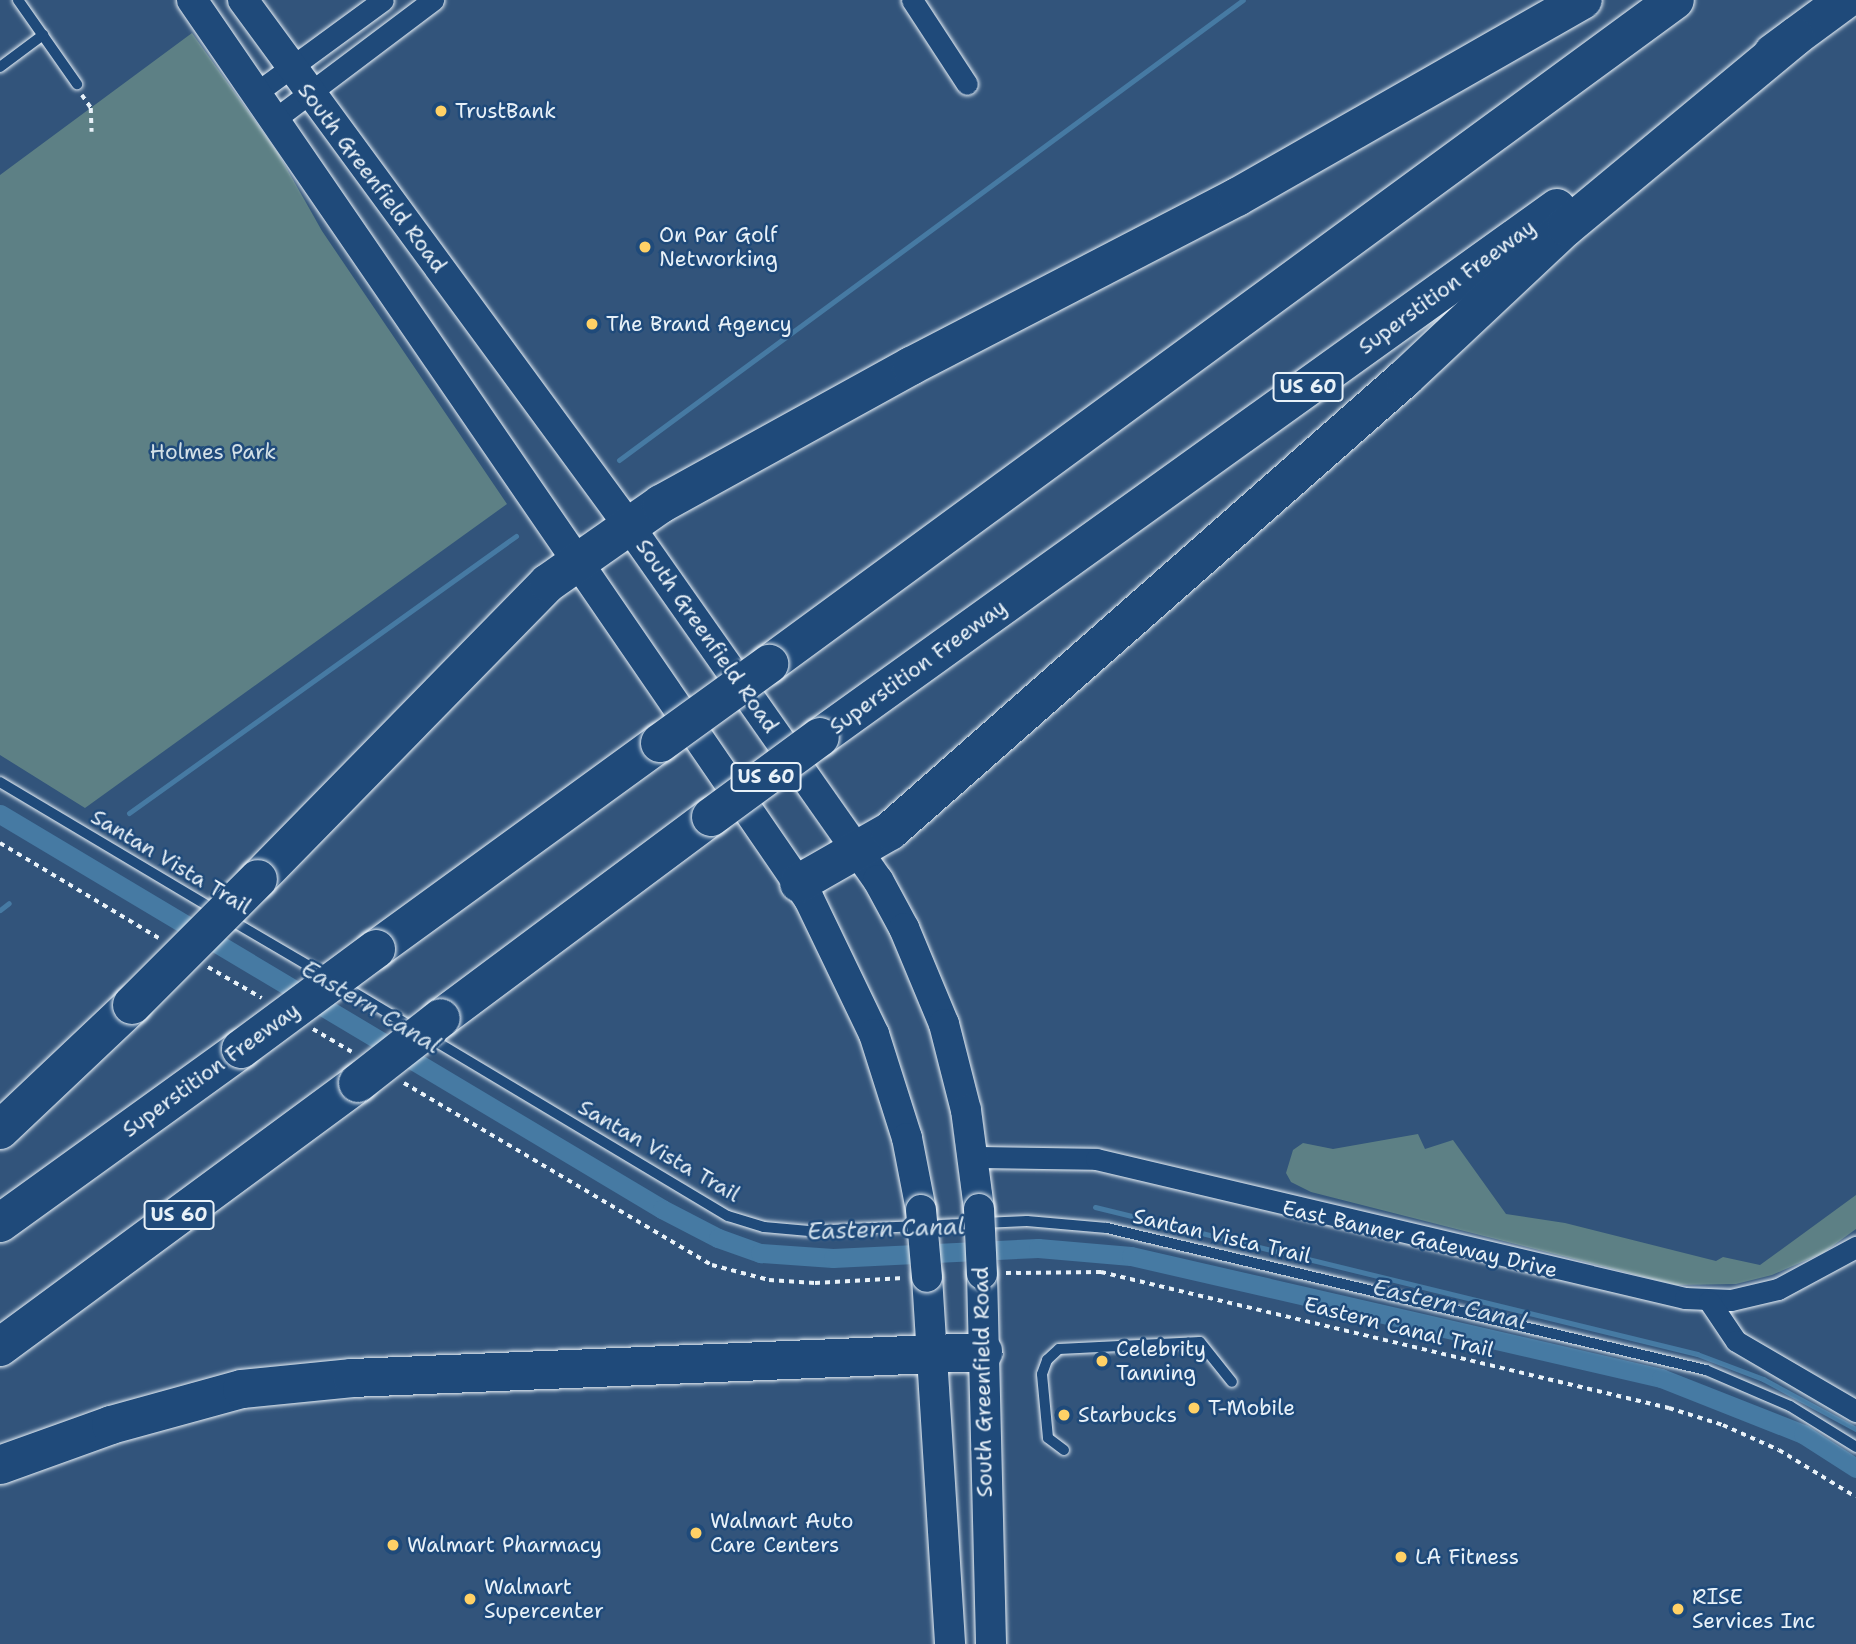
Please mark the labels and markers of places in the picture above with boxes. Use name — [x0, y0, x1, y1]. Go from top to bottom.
place label: TrustBank — [455, 98, 556, 124]
marker: TrustBank — [433, 103, 449, 119]
place label: On Par Golf Networking — [659, 222, 778, 272]
marker: On Par Golf Networking — [637, 239, 653, 255]
place label: The Brand Agency — [606, 311, 792, 337]
marker: The Brand Agency — [584, 316, 600, 332]
place label: Celebrity Tanning — [1116, 1336, 1206, 1386]
marker: Celebrity Tanning — [1094, 1353, 1110, 1369]
place label: T-Mobile — [1208, 1395, 1295, 1421]
marker: T-Mobile — [1186, 1400, 1202, 1416]
place label: Starbucks — [1078, 1402, 1177, 1428]
marker: Starbucks — [1056, 1407, 1072, 1423]
place label: Walmart Auto Care Centers — [710, 1508, 853, 1558]
marker: Walmart Auto Care Centers — [688, 1525, 704, 1541]
place label: Walmart Pharmacy — [407, 1532, 602, 1558]
marker: Walmart Pharmacy — [385, 1537, 401, 1553]
place label: LA Fitness — [1415, 1544, 1519, 1570]
marker: LA Fitness — [1393, 1549, 1409, 1565]
place label: Walmart Supercenter — [484, 1574, 604, 1624]
place label: RISE Services Inc — [1692, 1584, 1815, 1634]
marker: Walmart Supercenter — [462, 1591, 478, 1607]
marker: RISE Services Inc — [1670, 1601, 1686, 1617]

